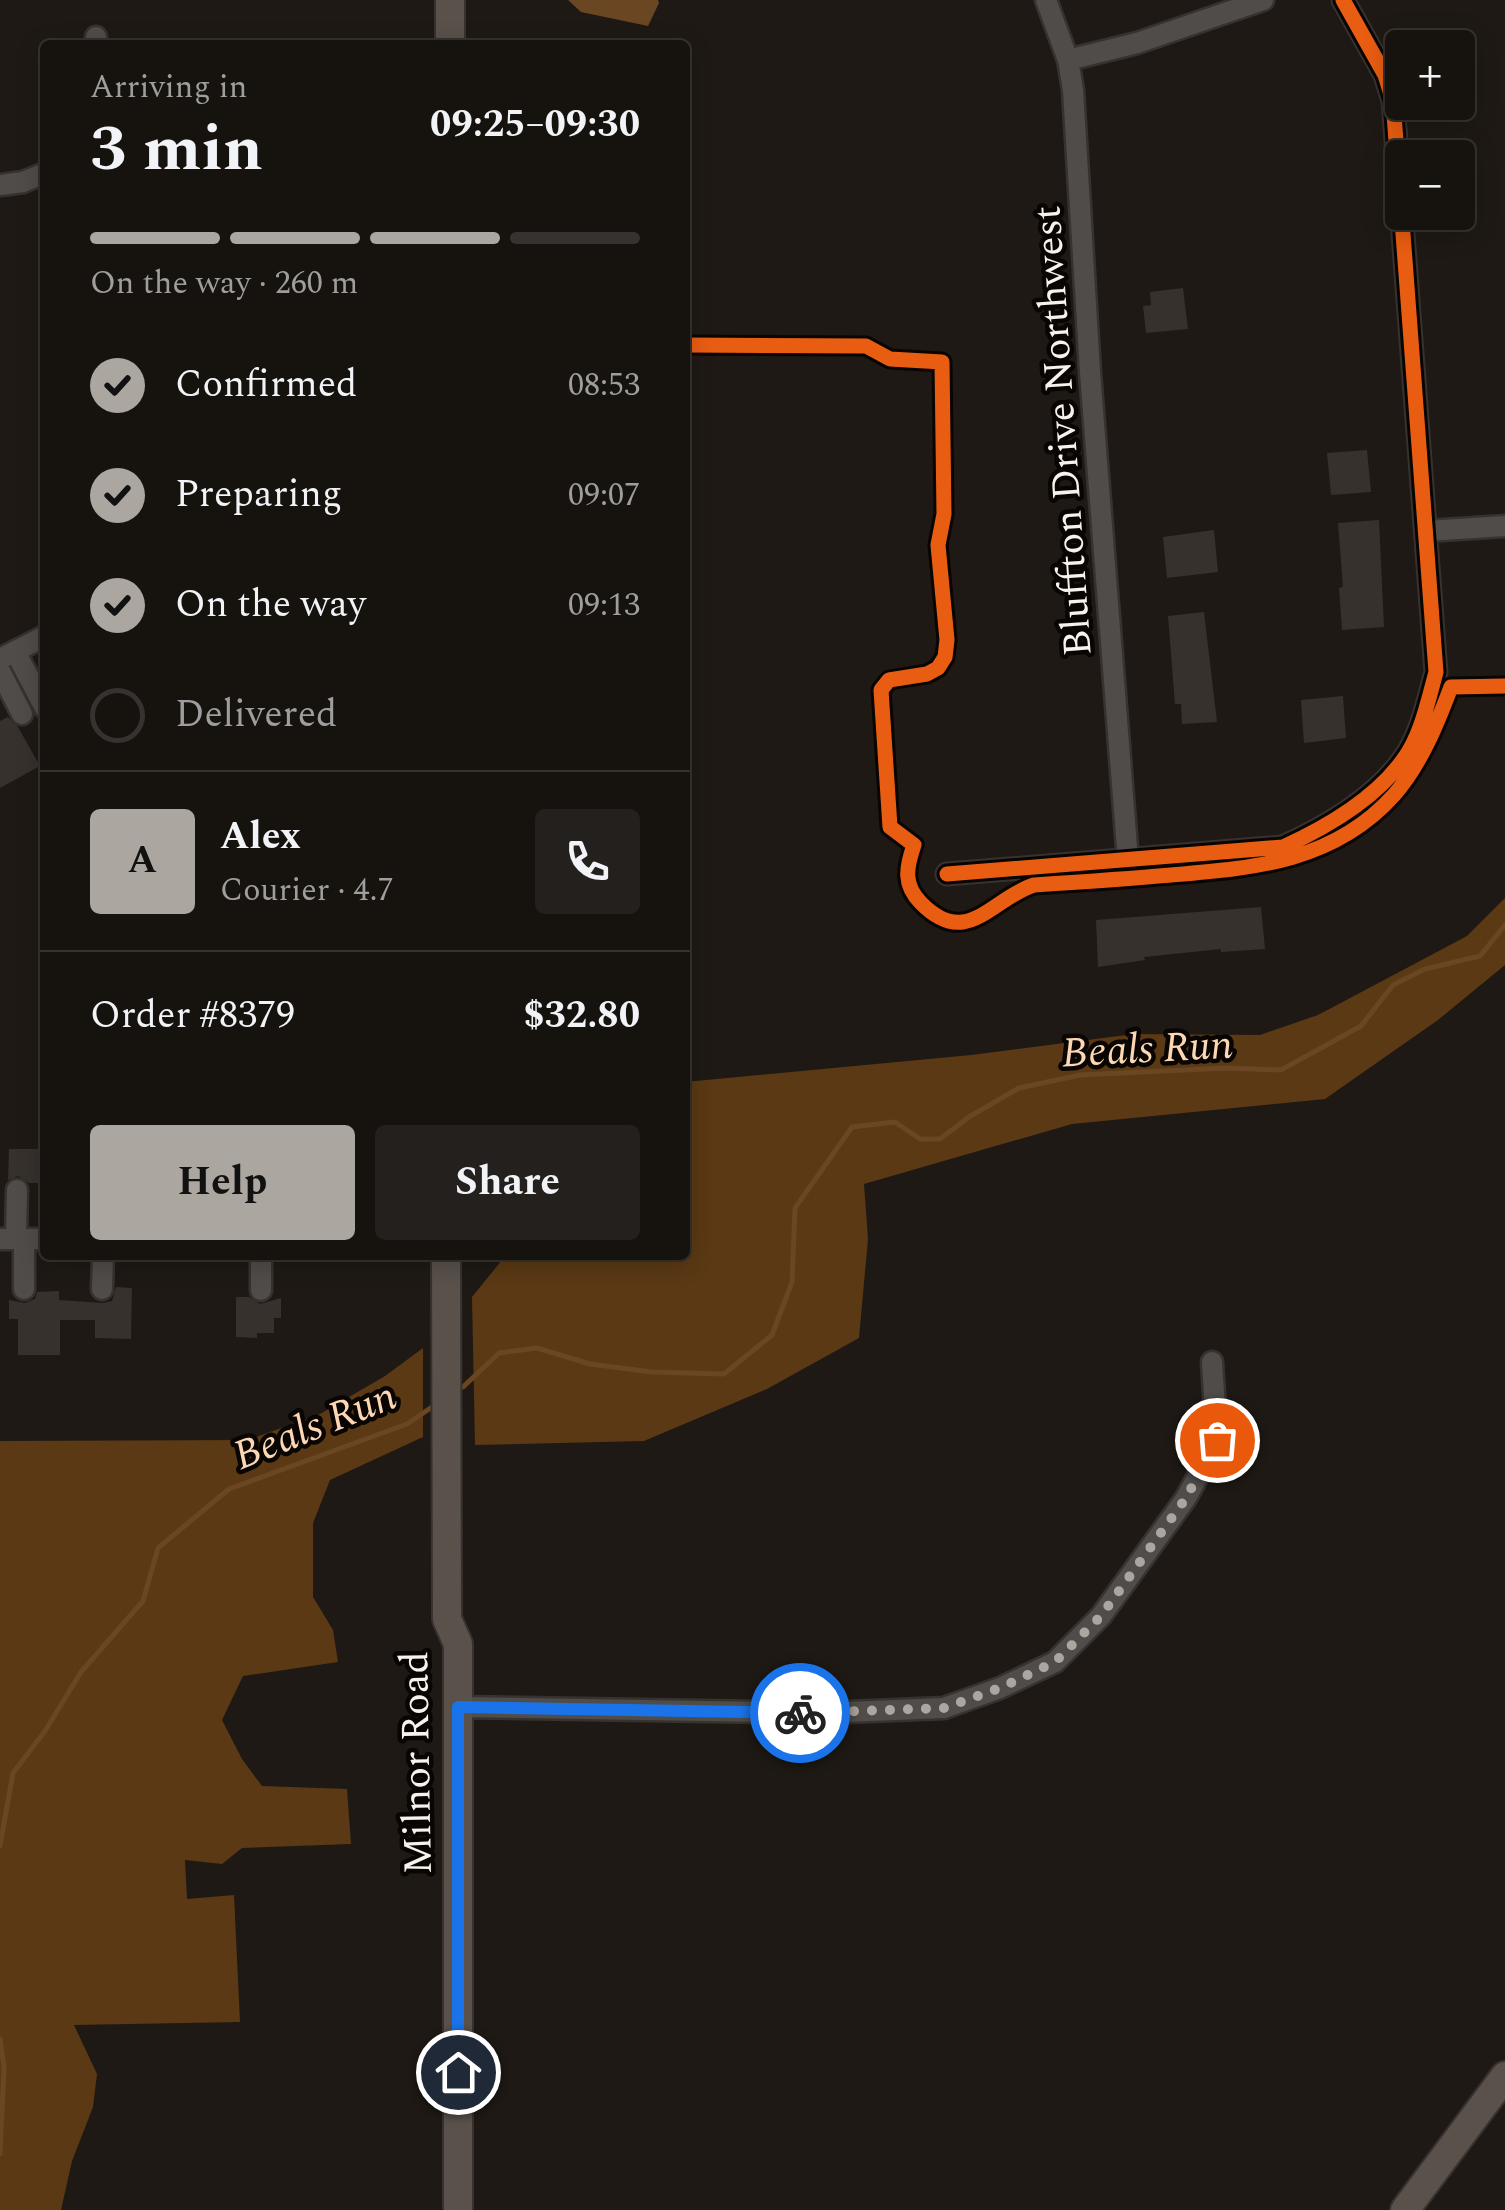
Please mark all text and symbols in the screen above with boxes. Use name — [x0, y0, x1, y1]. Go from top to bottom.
map controls — [1385, 30, 1475, 230]
button: + — [1385, 30, 1475, 120]
text: Arriving in — [90, 63, 247, 112]
text: 09:25–09:30 — [430, 96, 640, 154]
text: 3 min — [90, 100, 263, 199]
button: − — [1385, 140, 1475, 230]
street label: Bluffton Drive Northwest — [1017, 204, 1110, 658]
text: On the way · 260 m — [90, 259, 358, 308]
text: Confirmed — [175, 356, 357, 414]
icon: check — [90, 358, 145, 413]
text: 08:53 — [568, 361, 640, 410]
text: Preparing — [175, 466, 342, 524]
icon: check — [90, 468, 145, 523]
text: 09:07 — [568, 471, 640, 520]
text: On the way — [175, 576, 366, 634]
icon: check — [90, 578, 145, 633]
text: 09:13 — [568, 581, 640, 630]
text: Delivered — [175, 686, 337, 744]
text: Alex — [220, 808, 301, 866]
button: phone — [535, 809, 640, 914]
text: A — [128, 832, 157, 890]
text: Courier · 4.7 — [220, 866, 393, 915]
text: Order #8379 — [90, 987, 295, 1045]
text: $32.80 — [523, 987, 640, 1045]
water label: Beals Run — [1060, 1014, 1234, 1085]
button: Help — [90, 1125, 355, 1240]
button: Share — [375, 1125, 640, 1240]
water label: Beals Run — [224, 1365, 406, 1488]
pin — [1175, 1398, 1260, 1483]
icon: bag — [1190, 1413, 1245, 1468]
street label: Milnor Road — [385, 1651, 450, 1875]
courier — [750, 1663, 850, 1763]
icon: bike — [773, 1686, 828, 1741]
pin — [416, 2030, 501, 2115]
icon: home — [431, 2045, 486, 2100]

